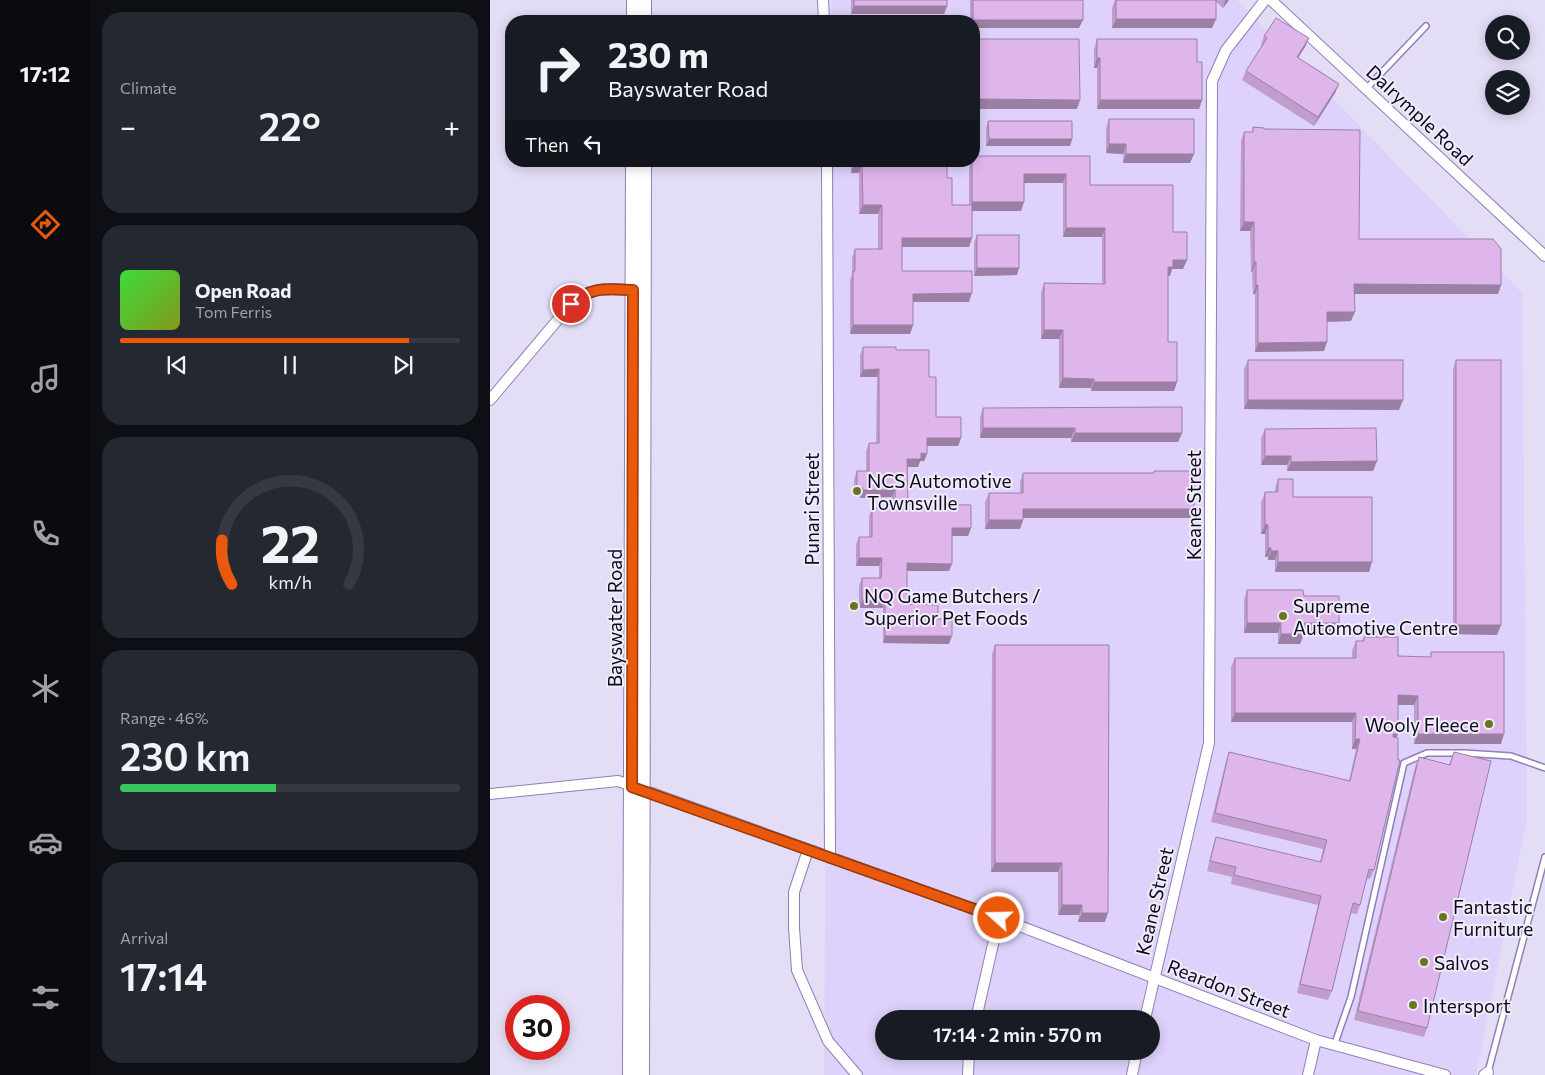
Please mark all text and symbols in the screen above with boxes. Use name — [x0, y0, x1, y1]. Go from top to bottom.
map controls — [1485, 15, 1530, 115]
button: search — [1485, 15, 1530, 60]
text: 230 m — [608, 32, 709, 75]
icon: right — [525, 35, 590, 100]
text: 17:12 — [20, 60, 70, 87]
street label: Dalrymple Road — [1362, 60, 1478, 170]
button: layers — [1485, 70, 1530, 115]
text: Bayswater Road — [608, 75, 768, 102]
text: Climate — [120, 78, 176, 97]
text: 22° — [259, 102, 321, 149]
text: − — [120, 109, 136, 143]
text: + — [444, 109, 460, 143]
icon: left — [579, 130, 607, 158]
text: Then — [525, 133, 569, 156]
icon: directions — [28, 207, 63, 242]
text: Open Road — [195, 279, 291, 302]
pin — [550, 283, 592, 325]
icon: arrive — [557, 290, 585, 318]
text: Tom Ferris — [195, 302, 272, 321]
icon: previous — [163, 351, 191, 379]
icon: pause — [276, 351, 304, 379]
icon: next — [389, 351, 417, 379]
icon: music — [28, 361, 63, 396]
street label: Keane Street — [1182, 450, 1205, 560]
street label: Punari Street — [800, 452, 823, 566]
place label: NCS Automotive Townsville — [867, 469, 1012, 514]
marker: NCS Automotive Townsville — [851, 485, 863, 497]
text: 22 — [260, 510, 320, 574]
icon: phone — [28, 516, 63, 551]
street label: Bayswater Road — [603, 549, 626, 687]
text: km/h — [268, 571, 312, 593]
place label: NQ Game Butchers / Superior Pet Foods — [864, 584, 1040, 629]
place label: Supreme Automotive Centre — [1293, 594, 1458, 639]
marker: NQ Game Butchers / Superior Pet Foods — [848, 600, 860, 612]
marker: Supreme Automotive Centre — [1277, 610, 1289, 622]
icon: climate — [28, 671, 63, 706]
text: Range · 46% — [120, 708, 208, 727]
place label: Wooly Fleece — [1365, 713, 1479, 736]
marker: Wooly Fleece — [1483, 718, 1495, 730]
text: 230 km — [120, 732, 250, 779]
icon: car — [28, 825, 63, 860]
street label: Keane Street — [1130, 844, 1178, 957]
position arrow — [972, 891, 1024, 943]
place label: Fantastic Furniture — [1453, 895, 1533, 940]
marker: Fantastic Furniture — [1437, 911, 1449, 923]
text: Arrival — [120, 928, 168, 947]
place label: Salvos — [1434, 951, 1489, 974]
text: 17:14 — [120, 952, 207, 999]
street label: Reardon Street — [1164, 954, 1294, 1022]
marker: Salvos — [1418, 956, 1430, 968]
icon: filters — [28, 980, 63, 1015]
place label: Intersport — [1423, 994, 1511, 1017]
speed limit sign: 30 — [505, 995, 570, 1060]
marker: Intersport — [1407, 999, 1419, 1011]
text: 17:14 · 2 min · 570 m — [933, 1023, 1102, 1046]

